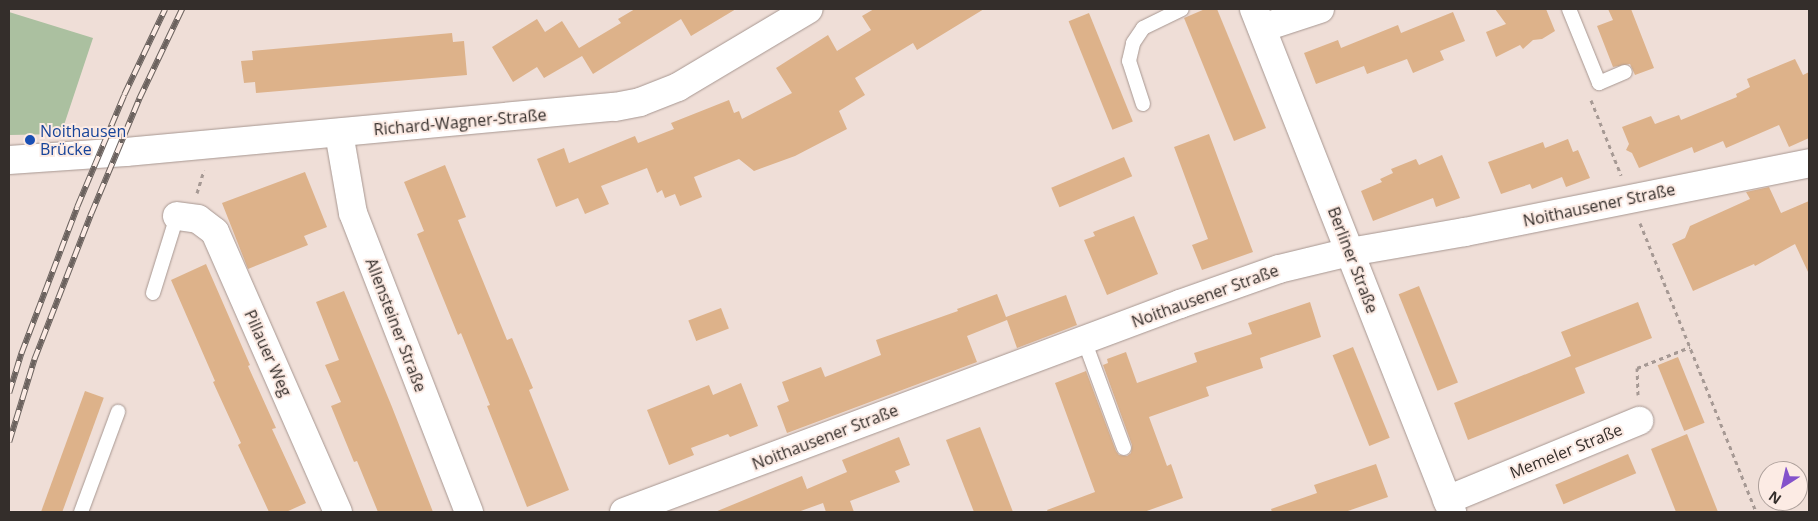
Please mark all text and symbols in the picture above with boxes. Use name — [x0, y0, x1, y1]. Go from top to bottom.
street label: Richard-Wagner-Straße — [373, 105, 547, 139]
place label: Noithausen Brücke — [40, 121, 126, 159]
marker: Noithausen Brücke — [24, 134, 36, 146]
street label: Noithausener Straße — [1521, 180, 1677, 230]
street label: Berliner Straße — [1324, 204, 1382, 316]
street label: Allensteiner Straße — [362, 255, 430, 395]
street label: Noithausener Straße — [1129, 260, 1281, 332]
street label: Pillauer Weg — [240, 307, 296, 399]
street label: Noithausener Straße — [749, 400, 901, 474]
street label: Memeler Straße — [1507, 420, 1625, 482]
north arrow — [1758, 461, 1808, 511]
text: N — [1765, 487, 1785, 509]

